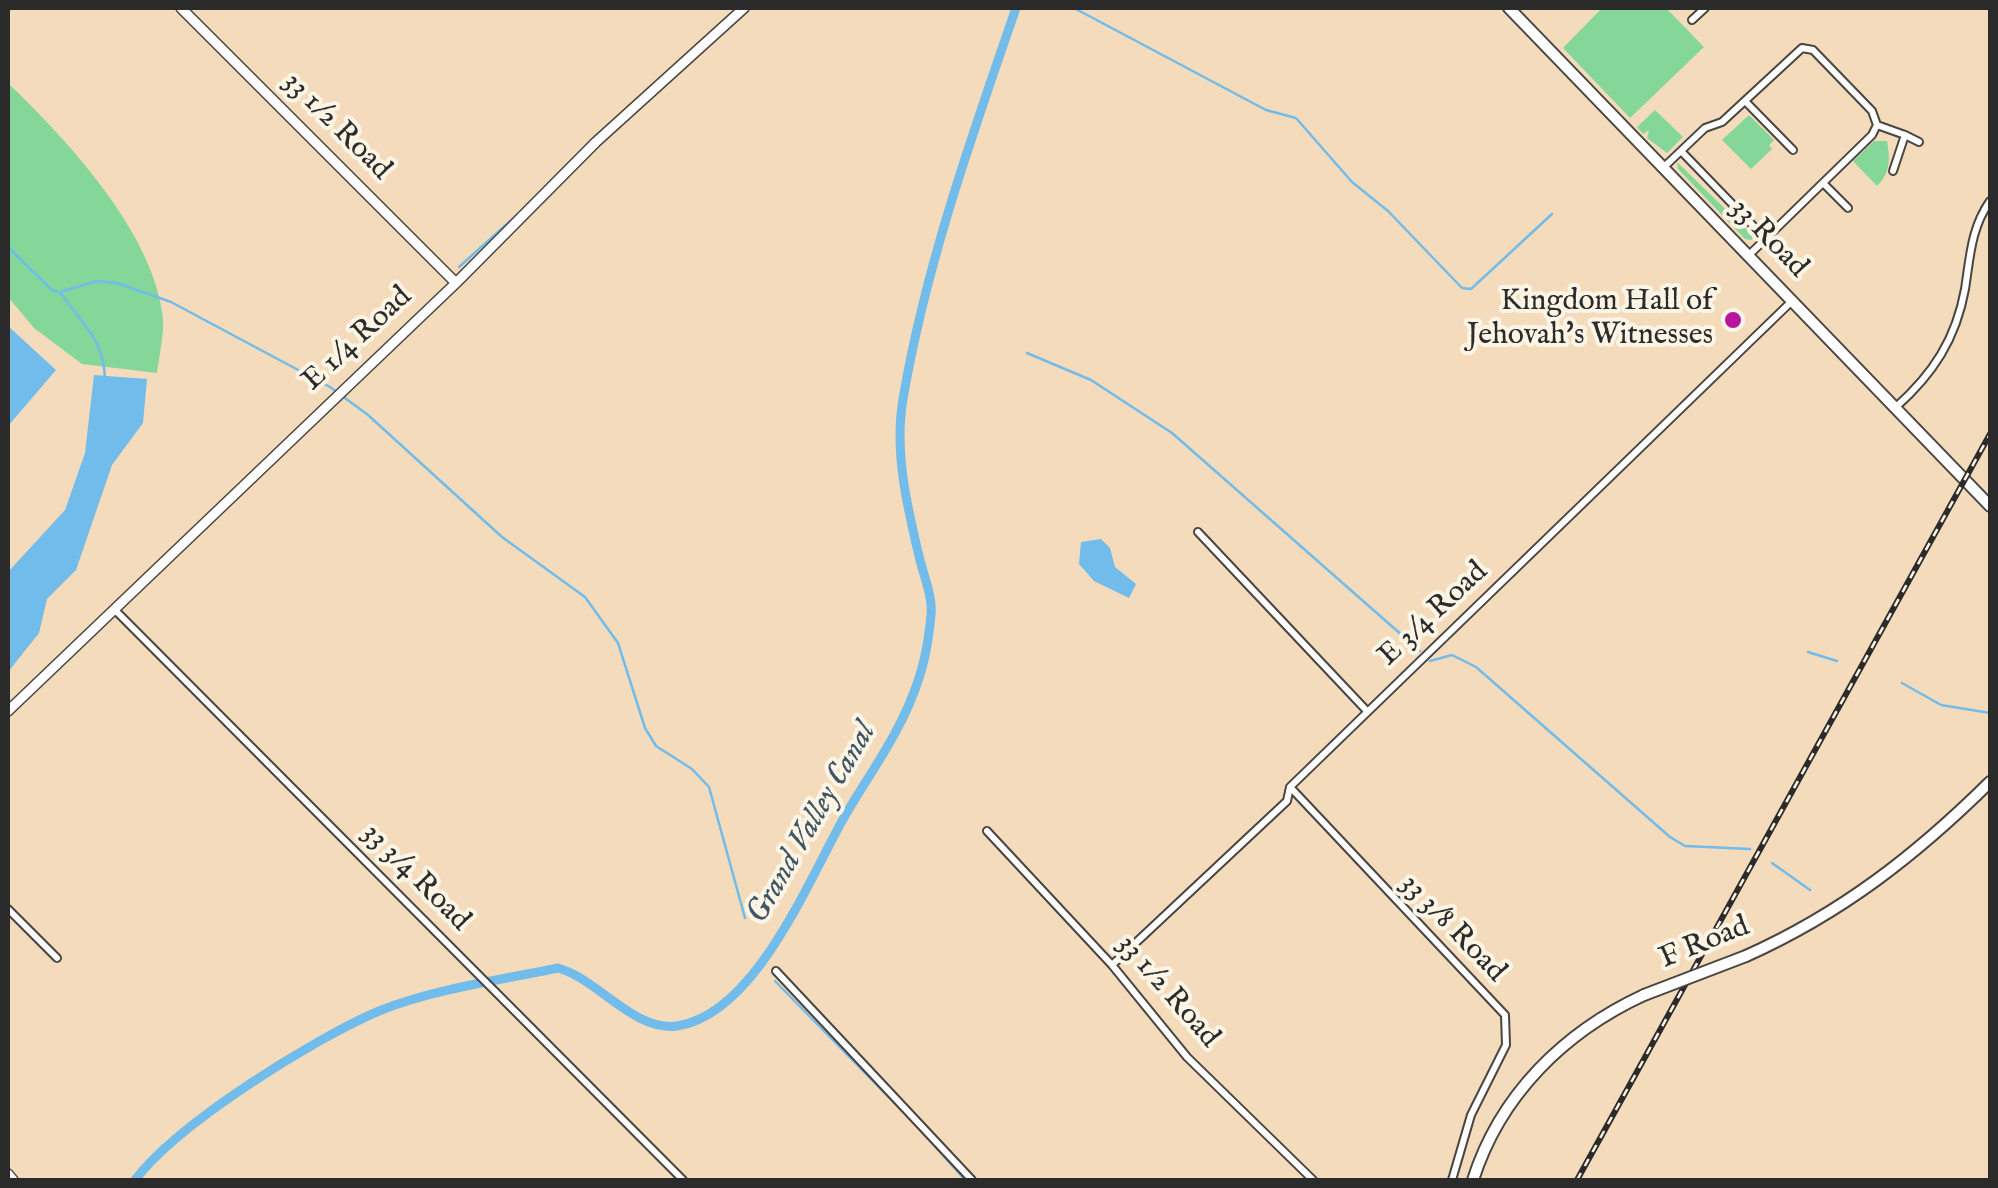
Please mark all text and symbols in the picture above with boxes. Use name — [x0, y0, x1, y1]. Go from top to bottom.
street label: 33 1/2 Road — [274, 65, 398, 189]
street label: 33 Road — [1721, 192, 1815, 286]
street label: E 1/4 Road — [296, 280, 420, 400]
place label: Kingdom Hall of Jehovah's Witnesses — [1467, 285, 1713, 356]
marker: Kingdom Hall of Jehovah's Witnesses — [1722, 309, 1744, 331]
street label: E 3/4 Road — [1372, 555, 1496, 675]
water label: Grand Valley Canal — [740, 717, 886, 931]
street label: 33 3/4 Road — [353, 816, 477, 940]
street label: 33 3/8 Road — [1392, 867, 1512, 991]
street label: F Road — [1655, 910, 1755, 978]
street label: 33 1/2 Road — [1108, 928, 1226, 1056]

